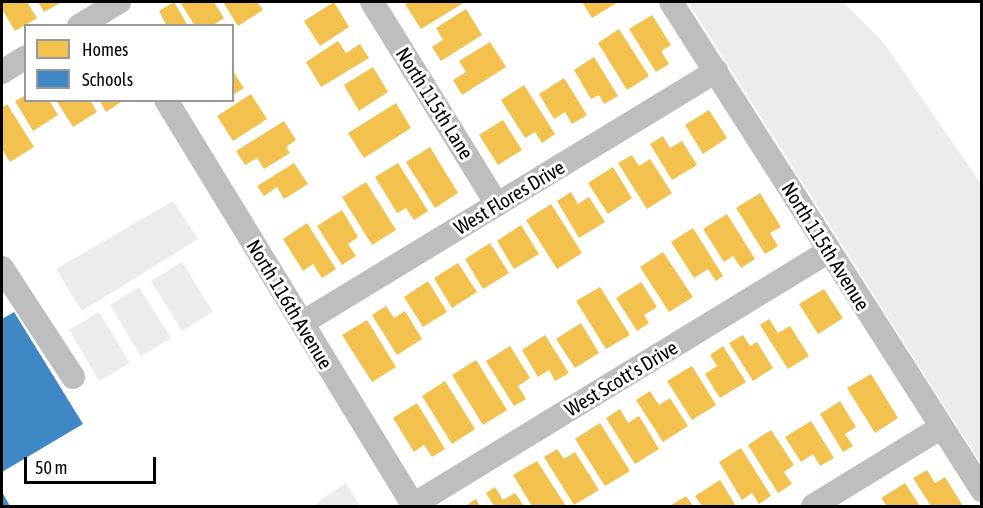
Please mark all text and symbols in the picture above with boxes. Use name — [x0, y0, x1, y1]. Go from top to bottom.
legend — [24, 24, 234, 102]
text: Homes — [82, 39, 128, 60]
street label: North 115th Lane — [391, 43, 479, 163]
text: Schools — [82, 69, 133, 90]
street label: West Flores Drive — [449, 155, 569, 239]
street label: North 115th Avenue — [777, 177, 875, 315]
street label: North 116th Avenue — [242, 235, 338, 373]
street label: West Scott's Drive — [560, 335, 682, 421]
scale bar — [27, 445, 159, 483]
text: 50 m — [35, 457, 67, 478]

